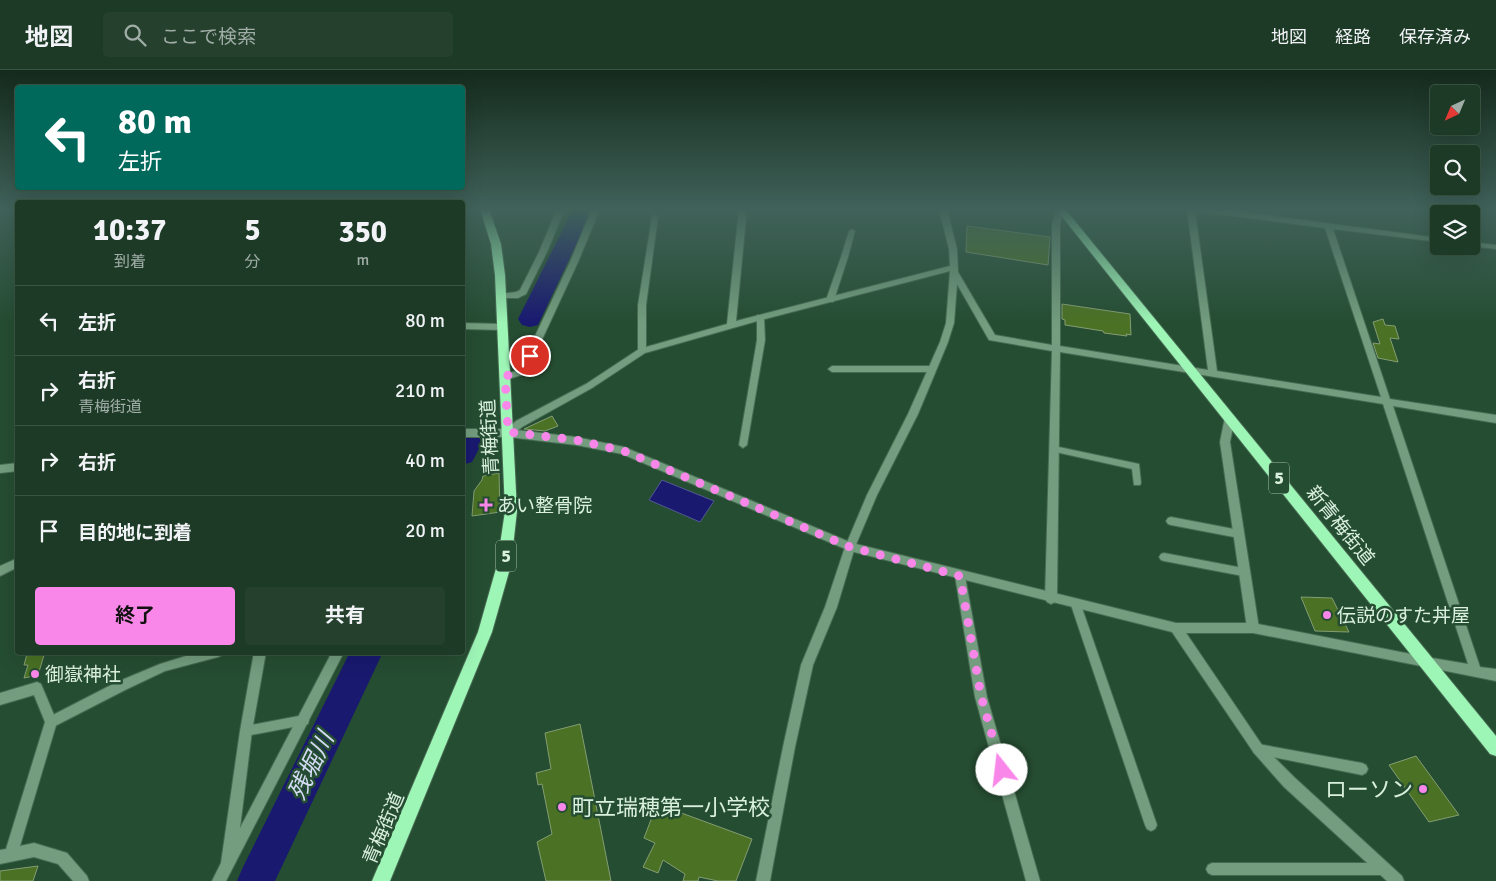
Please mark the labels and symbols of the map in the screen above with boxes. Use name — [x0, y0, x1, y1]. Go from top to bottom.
north arrow — [1430, 85, 1480, 135]
pin — [509, 335, 551, 377]
street label: 青梅街道 — [476, 398, 504, 476]
road number: 5 — [1269, 462, 1289, 493]
street label: 新青梅街道 — [1301, 481, 1379, 570]
place label: あい整骨院 — [497, 494, 592, 518]
marker: あい整骨院 — [479, 498, 493, 512]
road number: 5 — [496, 541, 516, 572]
place label: 伝説のすた丼屋 — [1337, 604, 1470, 628]
marker: 伝説のすた丼屋 — [1321, 609, 1333, 621]
place label: 御嶽神社 — [45, 663, 121, 687]
marker: 御嶽神社 — [29, 668, 41, 680]
water label: 残堀川 — [282, 724, 342, 805]
position arrow — [975, 743, 1027, 795]
place label: ローソン — [1325, 776, 1413, 803]
marker: ローソン — [1417, 783, 1429, 795]
street label: 青梅街道 — [358, 789, 410, 868]
place label: 町立瑞穂第一小学校 — [572, 794, 770, 821]
marker: 町立瑞穂第一小学校 — [556, 801, 568, 813]

